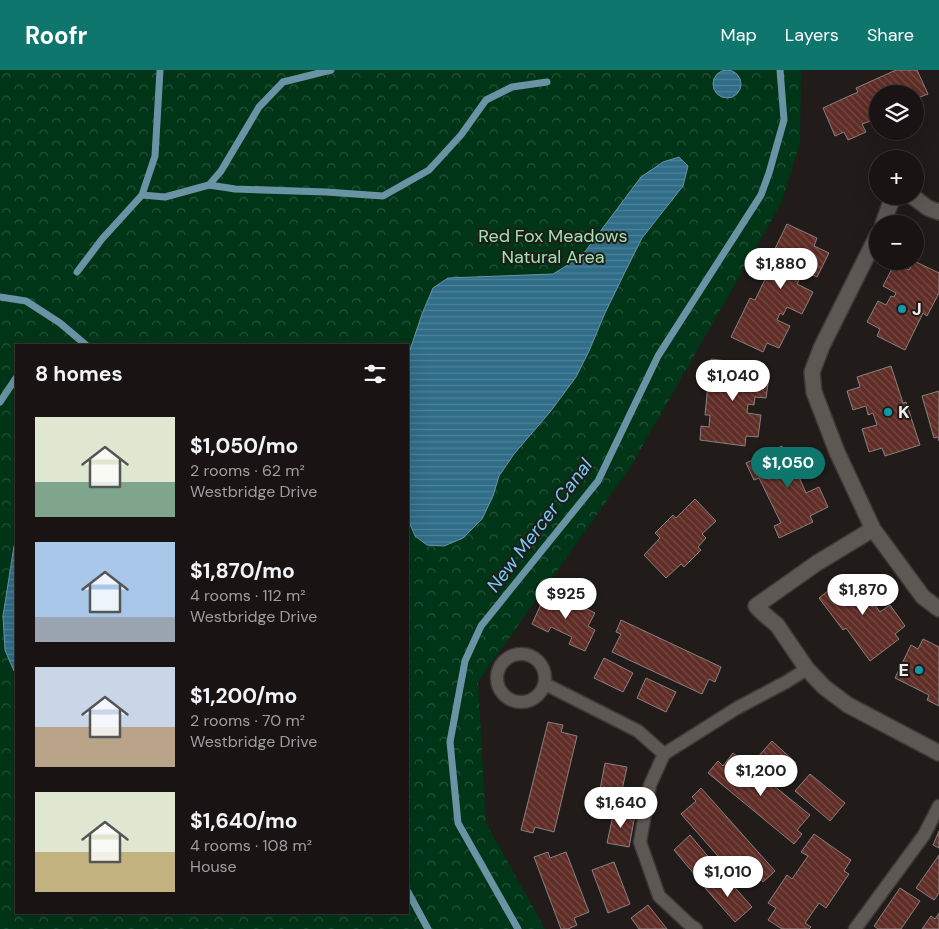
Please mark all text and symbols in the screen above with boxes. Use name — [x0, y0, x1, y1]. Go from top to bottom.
text: Roofr — [25, 20, 87, 51]
text: Map — [721, 23, 757, 47]
text: Layers — [785, 23, 839, 47]
text: Share — [867, 23, 914, 47]
map controls — [869, 85, 924, 270]
button: layers — [869, 85, 924, 140]
button: + — [869, 150, 924, 205]
button: − — [869, 215, 924, 270]
park label: Red Fox Meadows Natural Area — [478, 224, 628, 269]
pin: $1,880 — [740, 248, 822, 290]
text: $1,880 — [756, 253, 806, 274]
place label: J — [912, 297, 922, 321]
marker: J — [896, 303, 908, 315]
text: 8 homes — [35, 360, 123, 388]
icon: filters — [361, 360, 389, 388]
pin: $1,040 — [692, 360, 774, 402]
text: $1,040 — [707, 365, 759, 386]
place label: K — [898, 400, 910, 424]
marker: K — [882, 406, 894, 418]
text: $1,050/mo — [190, 432, 298, 460]
icon: home — [75, 437, 135, 497]
pin: $1,050 — [747, 446, 829, 489]
text: $1,050 — [762, 452, 814, 473]
water label: New Mercer Canal — [481, 453, 598, 597]
text: 2 rooms · 62 m² — [190, 460, 305, 481]
text: Westbridge Drive — [190, 481, 317, 502]
text: $1,870/mo — [190, 557, 295, 585]
icon: home — [75, 562, 135, 622]
pin: $1,870 — [822, 574, 904, 616]
pin: $925 — [536, 578, 596, 620]
text: $1,870 — [838, 579, 888, 600]
text: $925 — [547, 583, 585, 604]
text: 4 rooms · 112 m² — [190, 585, 306, 606]
text: Westbridge Drive — [190, 606, 317, 627]
place label: E — [899, 658, 909, 682]
marker: E — [913, 664, 925, 676]
text: $1,200/mo — [190, 682, 297, 710]
icon: home — [75, 687, 135, 747]
text: 2 rooms · 70 m² — [190, 710, 305, 731]
text: Westbridge Drive — [190, 731, 317, 752]
pin: $1,200 — [720, 754, 802, 797]
text: $1,200 — [735, 760, 787, 781]
pin: $1,640 — [580, 786, 662, 829]
text: $1,640 — [595, 792, 647, 813]
text: $1,640/mo — [190, 807, 298, 835]
icon: home — [75, 812, 135, 872]
text: 4 rooms · 108 m² — [190, 835, 312, 856]
text: House — [190, 856, 237, 877]
pin: $1,010 — [687, 856, 769, 898]
text: $1,010 — [704, 861, 752, 882]

